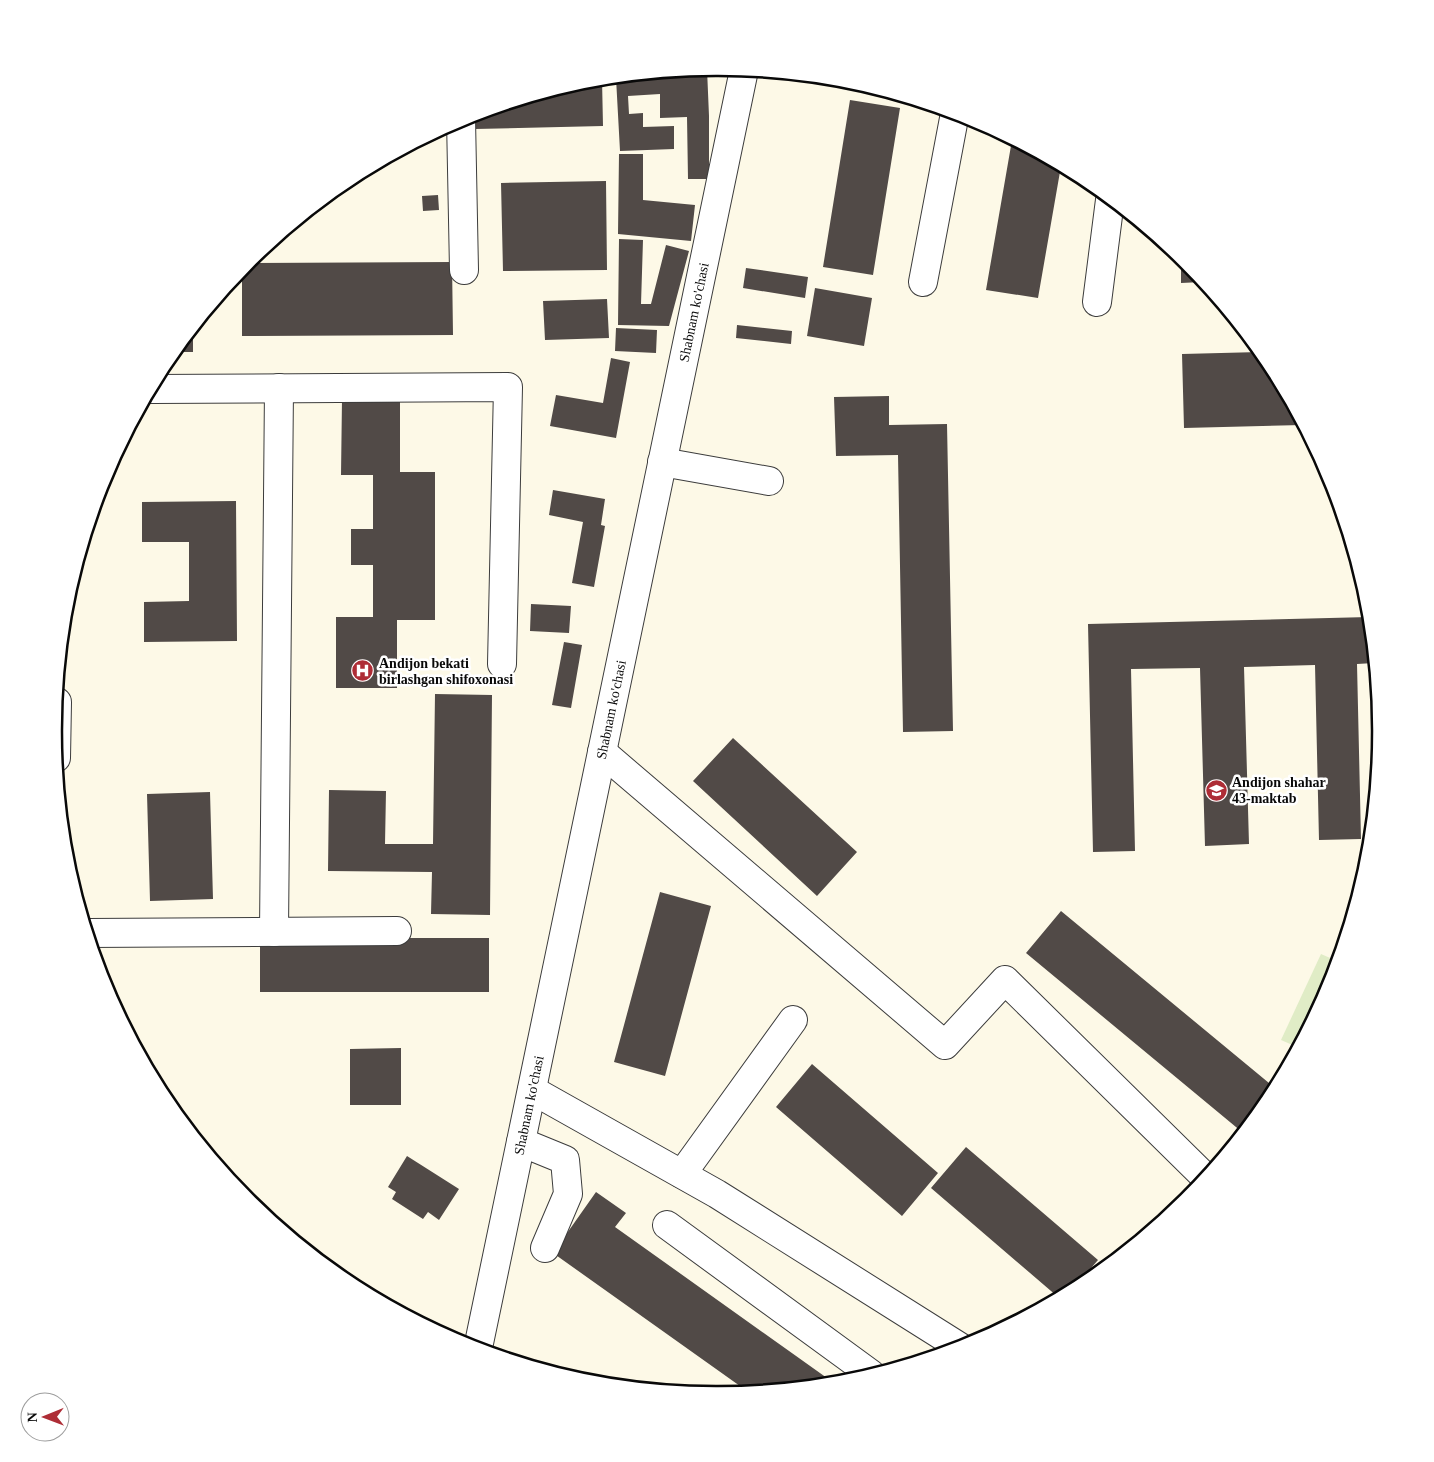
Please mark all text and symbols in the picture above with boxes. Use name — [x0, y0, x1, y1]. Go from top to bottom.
street label: Shabnam ko'chasi — [676, 261, 712, 363]
place label: Аndijon bekati birlashgan shifoxonasi — [379, 656, 513, 687]
hospital icon: Аndijon bekati birlashgan shifoxonasi — [351, 659, 375, 683]
street label: Shabnam ko'chasi — [594, 659, 629, 761]
place label: Andijon shahar 43-maktab — [1232, 775, 1326, 806]
school or university icon: Andijon shahar 43-maktab — [1204, 778, 1228, 802]
street label: Shabnam ko'chasi — [511, 1054, 547, 1156]
north arrow — [20, 1392, 70, 1442]
text: N — [25, 1412, 40, 1422]

